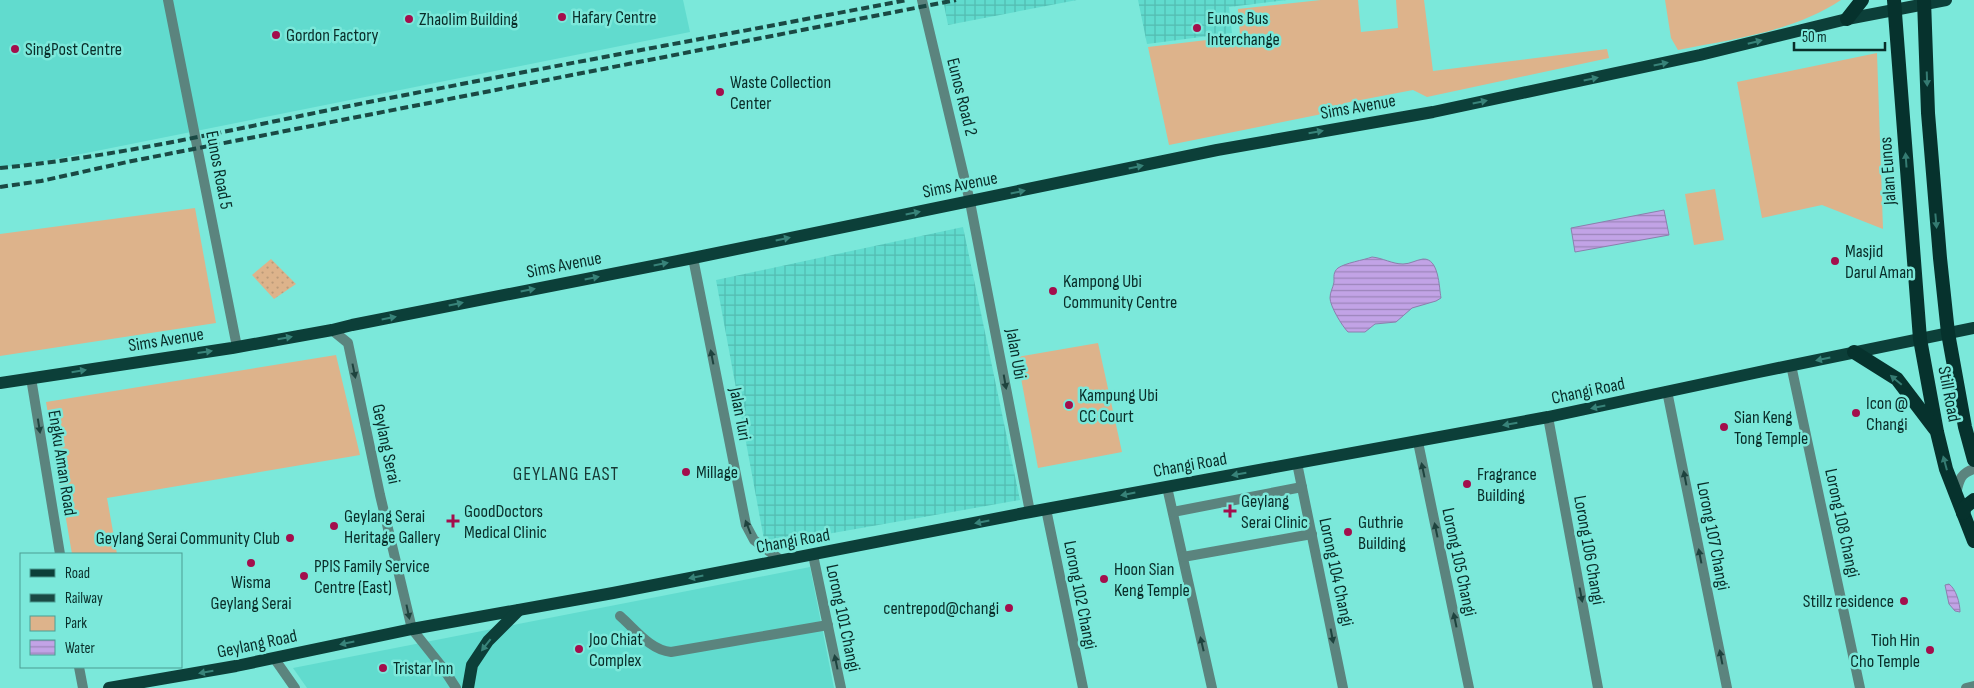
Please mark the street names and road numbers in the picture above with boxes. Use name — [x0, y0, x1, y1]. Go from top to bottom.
street label: Eunos Road 2 — [942, 56, 982, 138]
street label: Sims Avenue — [1319, 90, 1397, 124]
street label: Eunos Road 5 — [201, 129, 237, 211]
street label: Jalan Eunos — [1875, 136, 1901, 207]
street label: Sims Avenue — [921, 167, 999, 203]
street label: Sims Avenue — [525, 247, 603, 283]
street label: Sims Avenue — [127, 324, 205, 356]
street label: Jalan Ubi — [1001, 326, 1031, 381]
street label: Still Road — [1933, 364, 1965, 424]
street label: Changi Road — [1549, 373, 1627, 409]
street label: Jalan Turi — [724, 385, 755, 442]
street label: Geylang Serai — [367, 402, 405, 486]
street label: Engku Aman Road — [43, 409, 81, 517]
street label: Changi Road — [1152, 448, 1228, 482]
street label: Lorong 108 Changi — [1820, 467, 1864, 579]
street label: Lorong 107 Changi — [1692, 480, 1734, 592]
street label: Lorong 106 Changi — [1569, 494, 1609, 606]
street label: Lorong 105 Changi — [1437, 506, 1481, 618]
street label: Lorong 104 Changi — [1314, 516, 1358, 628]
street label: Changi Road — [755, 524, 831, 558]
street label: Lorong 102 Changi — [1059, 539, 1101, 651]
street label: Lorong 101 Changi — [821, 562, 865, 674]
street label: Geylang Road — [215, 625, 299, 663]

